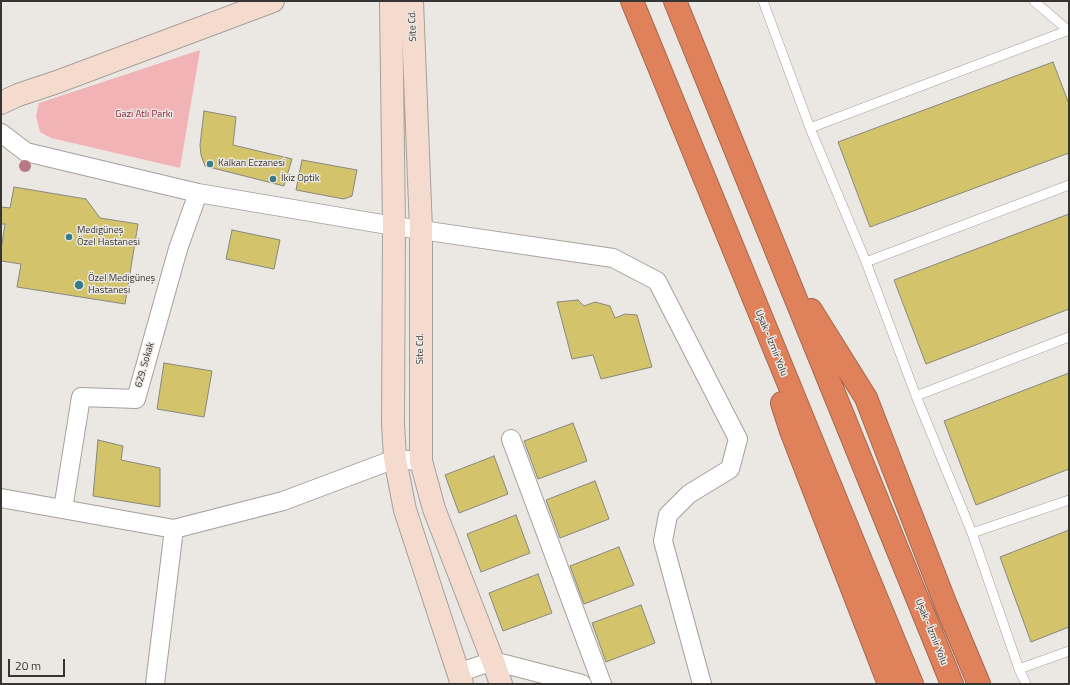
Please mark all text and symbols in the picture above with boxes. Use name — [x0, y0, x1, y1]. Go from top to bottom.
street label: Site Cd. — [406, 10, 420, 42]
park label: Gazi Atlı Parkı — [115, 109, 173, 121]
place label: Kalkan Eczanesi — [218, 158, 285, 170]
marker: Kalkan Eczanesi — [205, 159, 215, 169]
place label: İkiz Optik — [281, 173, 320, 185]
marker: İkiz Optik — [268, 174, 278, 184]
place label: Medigüneş Özel Hastanesi — [77, 225, 140, 248]
marker: Medigüneş Özel Hastanesi — [64, 232, 74, 242]
place label: Özel Medigüneş Hastanesi — [88, 273, 155, 296]
marker: Özel Medigüneş Hastanesi — [73, 279, 85, 291]
street label: Uşak - İzmir Yolu — [752, 308, 790, 378]
street label: Site Cd. — [415, 333, 427, 365]
street label: 629. Sokak — [133, 341, 157, 389]
street label: Uşak - İzmir Yolu — [912, 597, 950, 667]
scale bar — [10, 651, 67, 677]
text: 20 m — [15, 656, 41, 675]

